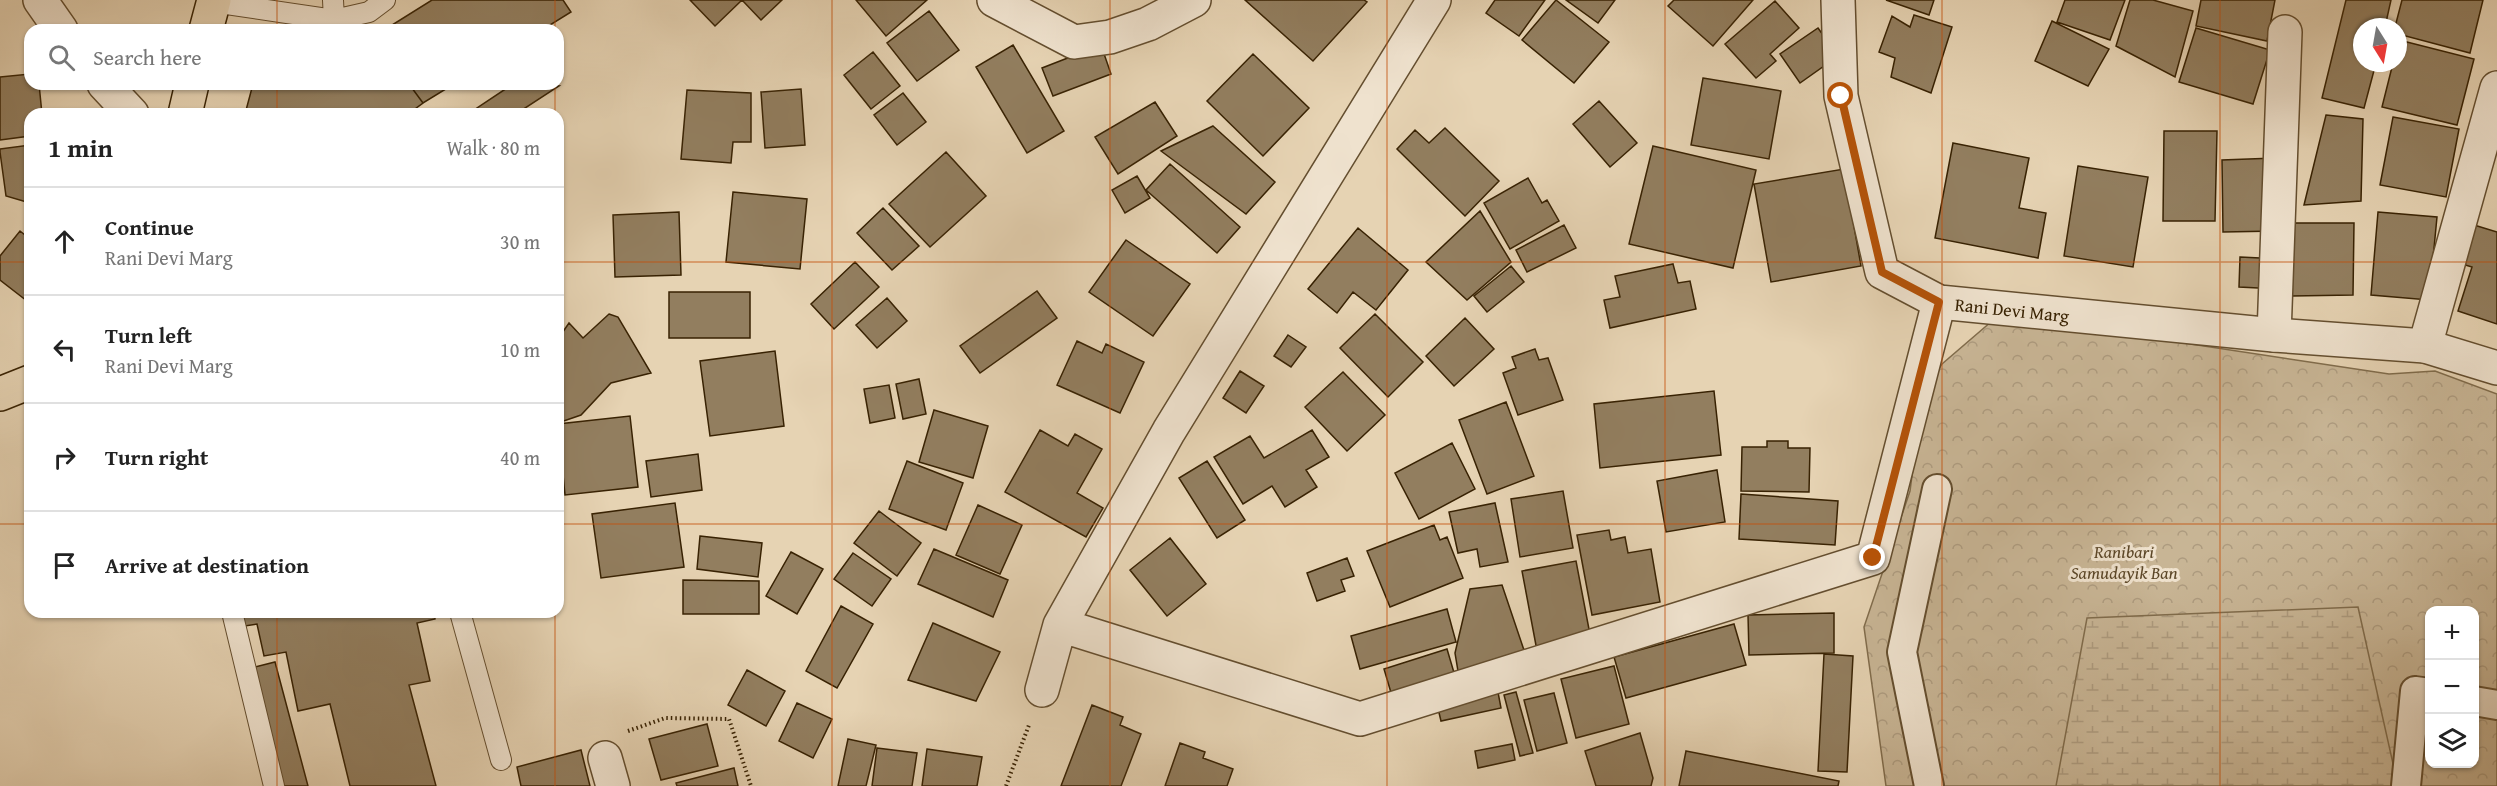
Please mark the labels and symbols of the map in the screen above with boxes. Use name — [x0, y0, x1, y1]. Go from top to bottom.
north arrow — [2353, 18, 2407, 72]
route start — [1827, 82, 1853, 108]
street label: Rani Devi Marg — [1953, 291, 2071, 329]
park label: Ranibari Samudayik Ban — [2070, 538, 2178, 586]
route end — [1859, 544, 1885, 570]

